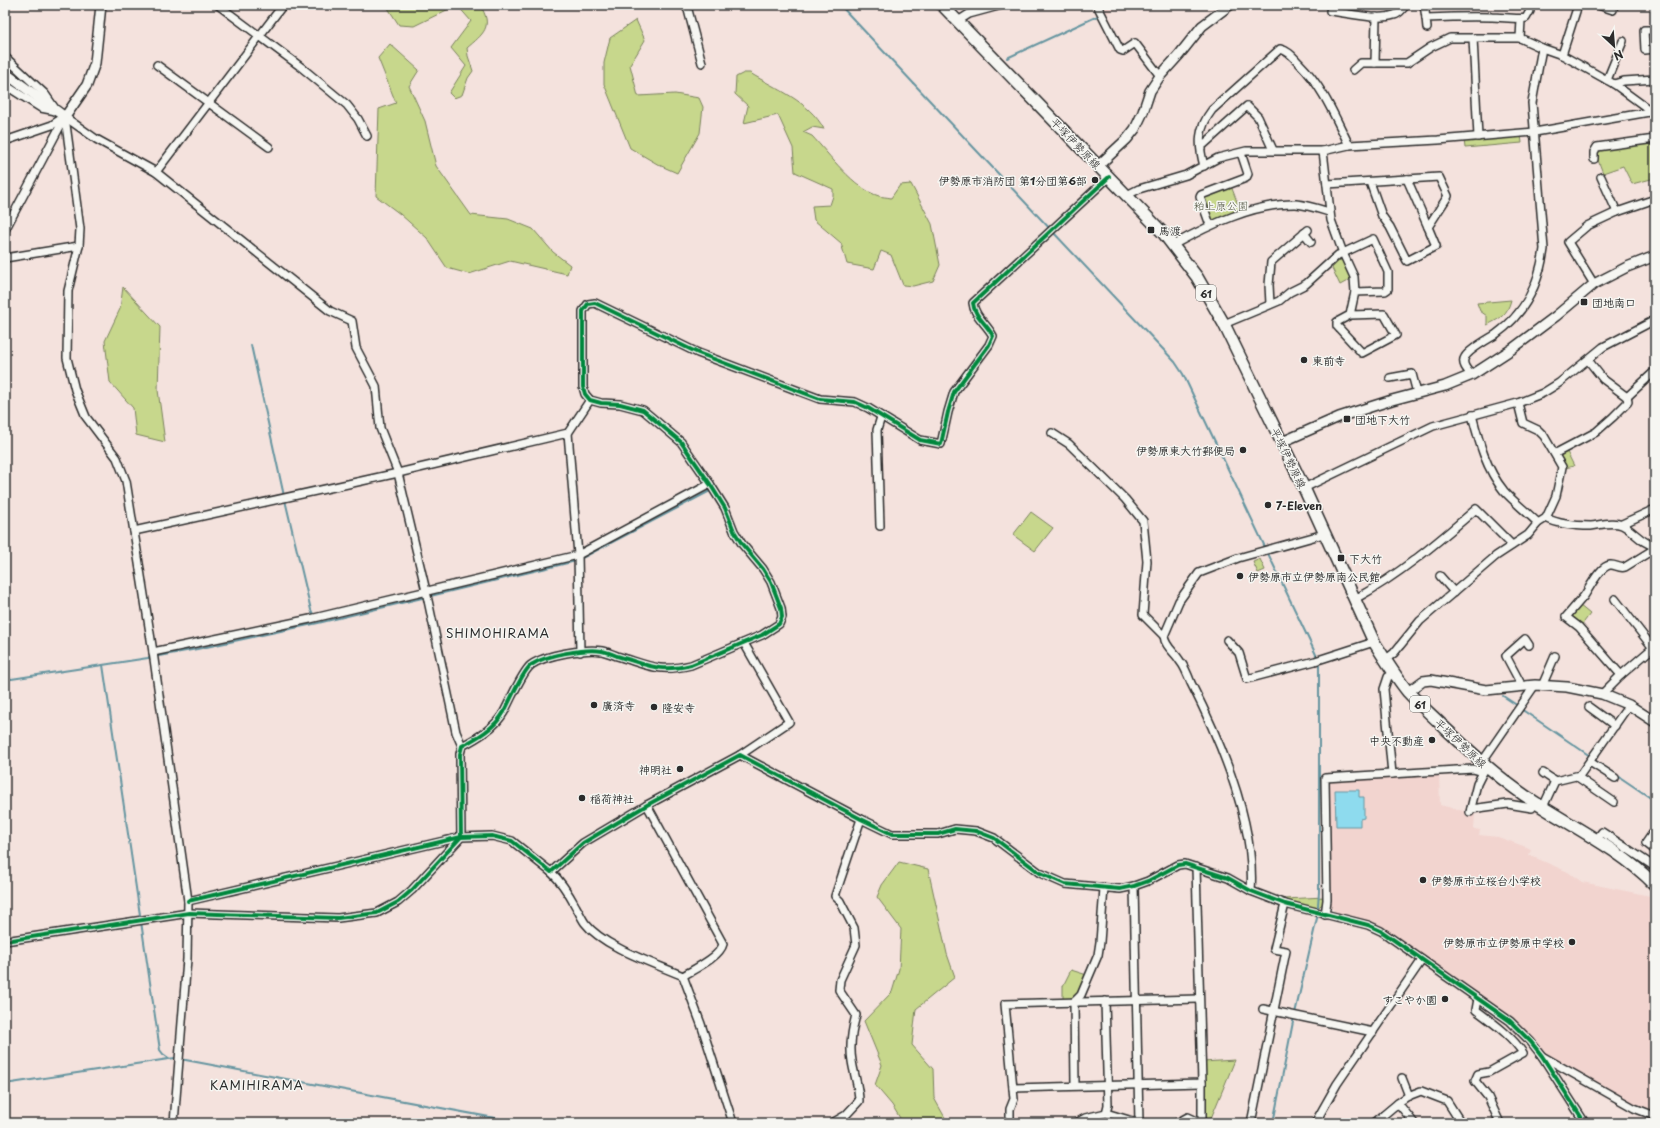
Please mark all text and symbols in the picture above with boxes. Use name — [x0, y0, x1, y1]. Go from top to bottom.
north arrow — [1594, 26, 1634, 66]
text: N — [1611, 46, 1626, 65]
street label: 平塚伊勢原線 — [1047, 113, 1105, 173]
place label: 伊勢原市消防団 第1分団第6部 — [938, 172, 1087, 189]
marker: 伊勢原市消防団 第1分団第6部 — [1090, 175, 1100, 185]
park label: 粕上原公園 — [1194, 197, 1249, 214]
place label: 馬渡 — [1159, 222, 1181, 239]
marker: 馬渡 — [1146, 225, 1156, 235]
road number: 61 — [1196, 285, 1216, 301]
place label: 団地南口 — [1592, 294, 1636, 311]
marker: 団地南口 — [1579, 297, 1589, 307]
place label: 東前寺 — [1312, 352, 1345, 369]
marker: 東前寺 — [1299, 355, 1309, 365]
place label: 団地下大竹 — [1355, 411, 1410, 428]
marker: 団地下大竹 — [1342, 414, 1352, 424]
street label: 平塚伊勢原線 — [1267, 425, 1311, 491]
place label: 伊勢原東大竹郵便局 — [1136, 442, 1235, 459]
marker: 伊勢原東大竹郵便局 — [1238, 445, 1248, 455]
place label: 7-Eleven — [1276, 497, 1322, 514]
marker: 7-Eleven — [1263, 500, 1273, 510]
place label: 下大竹 — [1349, 550, 1382, 567]
marker: 下大竹 — [1336, 553, 1346, 563]
place label: 伊勢原市立伊勢原南公民館 — [1248, 568, 1380, 585]
marker: 伊勢原市立伊勢原南公民館 — [1235, 571, 1245, 581]
district label: SHIMOHIRAMA — [446, 624, 550, 642]
road number: 61 — [1410, 696, 1430, 712]
place label: 廣済寺 — [602, 697, 635, 714]
place label: 隆安寺 — [662, 699, 695, 716]
marker: 廣済寺 — [589, 700, 599, 710]
marker: 隆安寺 — [649, 702, 659, 712]
street label: 平塚伊勢原線 — [1431, 714, 1491, 772]
place label: 中央不動産 — [1369, 732, 1424, 749]
marker: 中央不動産 — [1427, 735, 1437, 745]
place label: 神明社 — [639, 761, 672, 778]
marker: 神明社 — [675, 764, 685, 774]
place label: 稲荷神社 — [590, 790, 634, 807]
marker: 稲荷神社 — [577, 793, 587, 803]
place label: 伊勢原市立桜台小学校 — [1431, 872, 1541, 889]
marker: 伊勢原市立桜台小学校 — [1418, 875, 1428, 885]
place label: 伊勢原市立伊勢原中学校 — [1443, 934, 1564, 951]
marker: 伊勢原市立伊勢原中学校 — [1567, 937, 1577, 947]
place label: すこやか園 — [1382, 991, 1437, 1008]
marker: すこやか園 — [1440, 994, 1450, 1004]
district label: KAMIHIRAMA — [210, 1076, 304, 1094]

